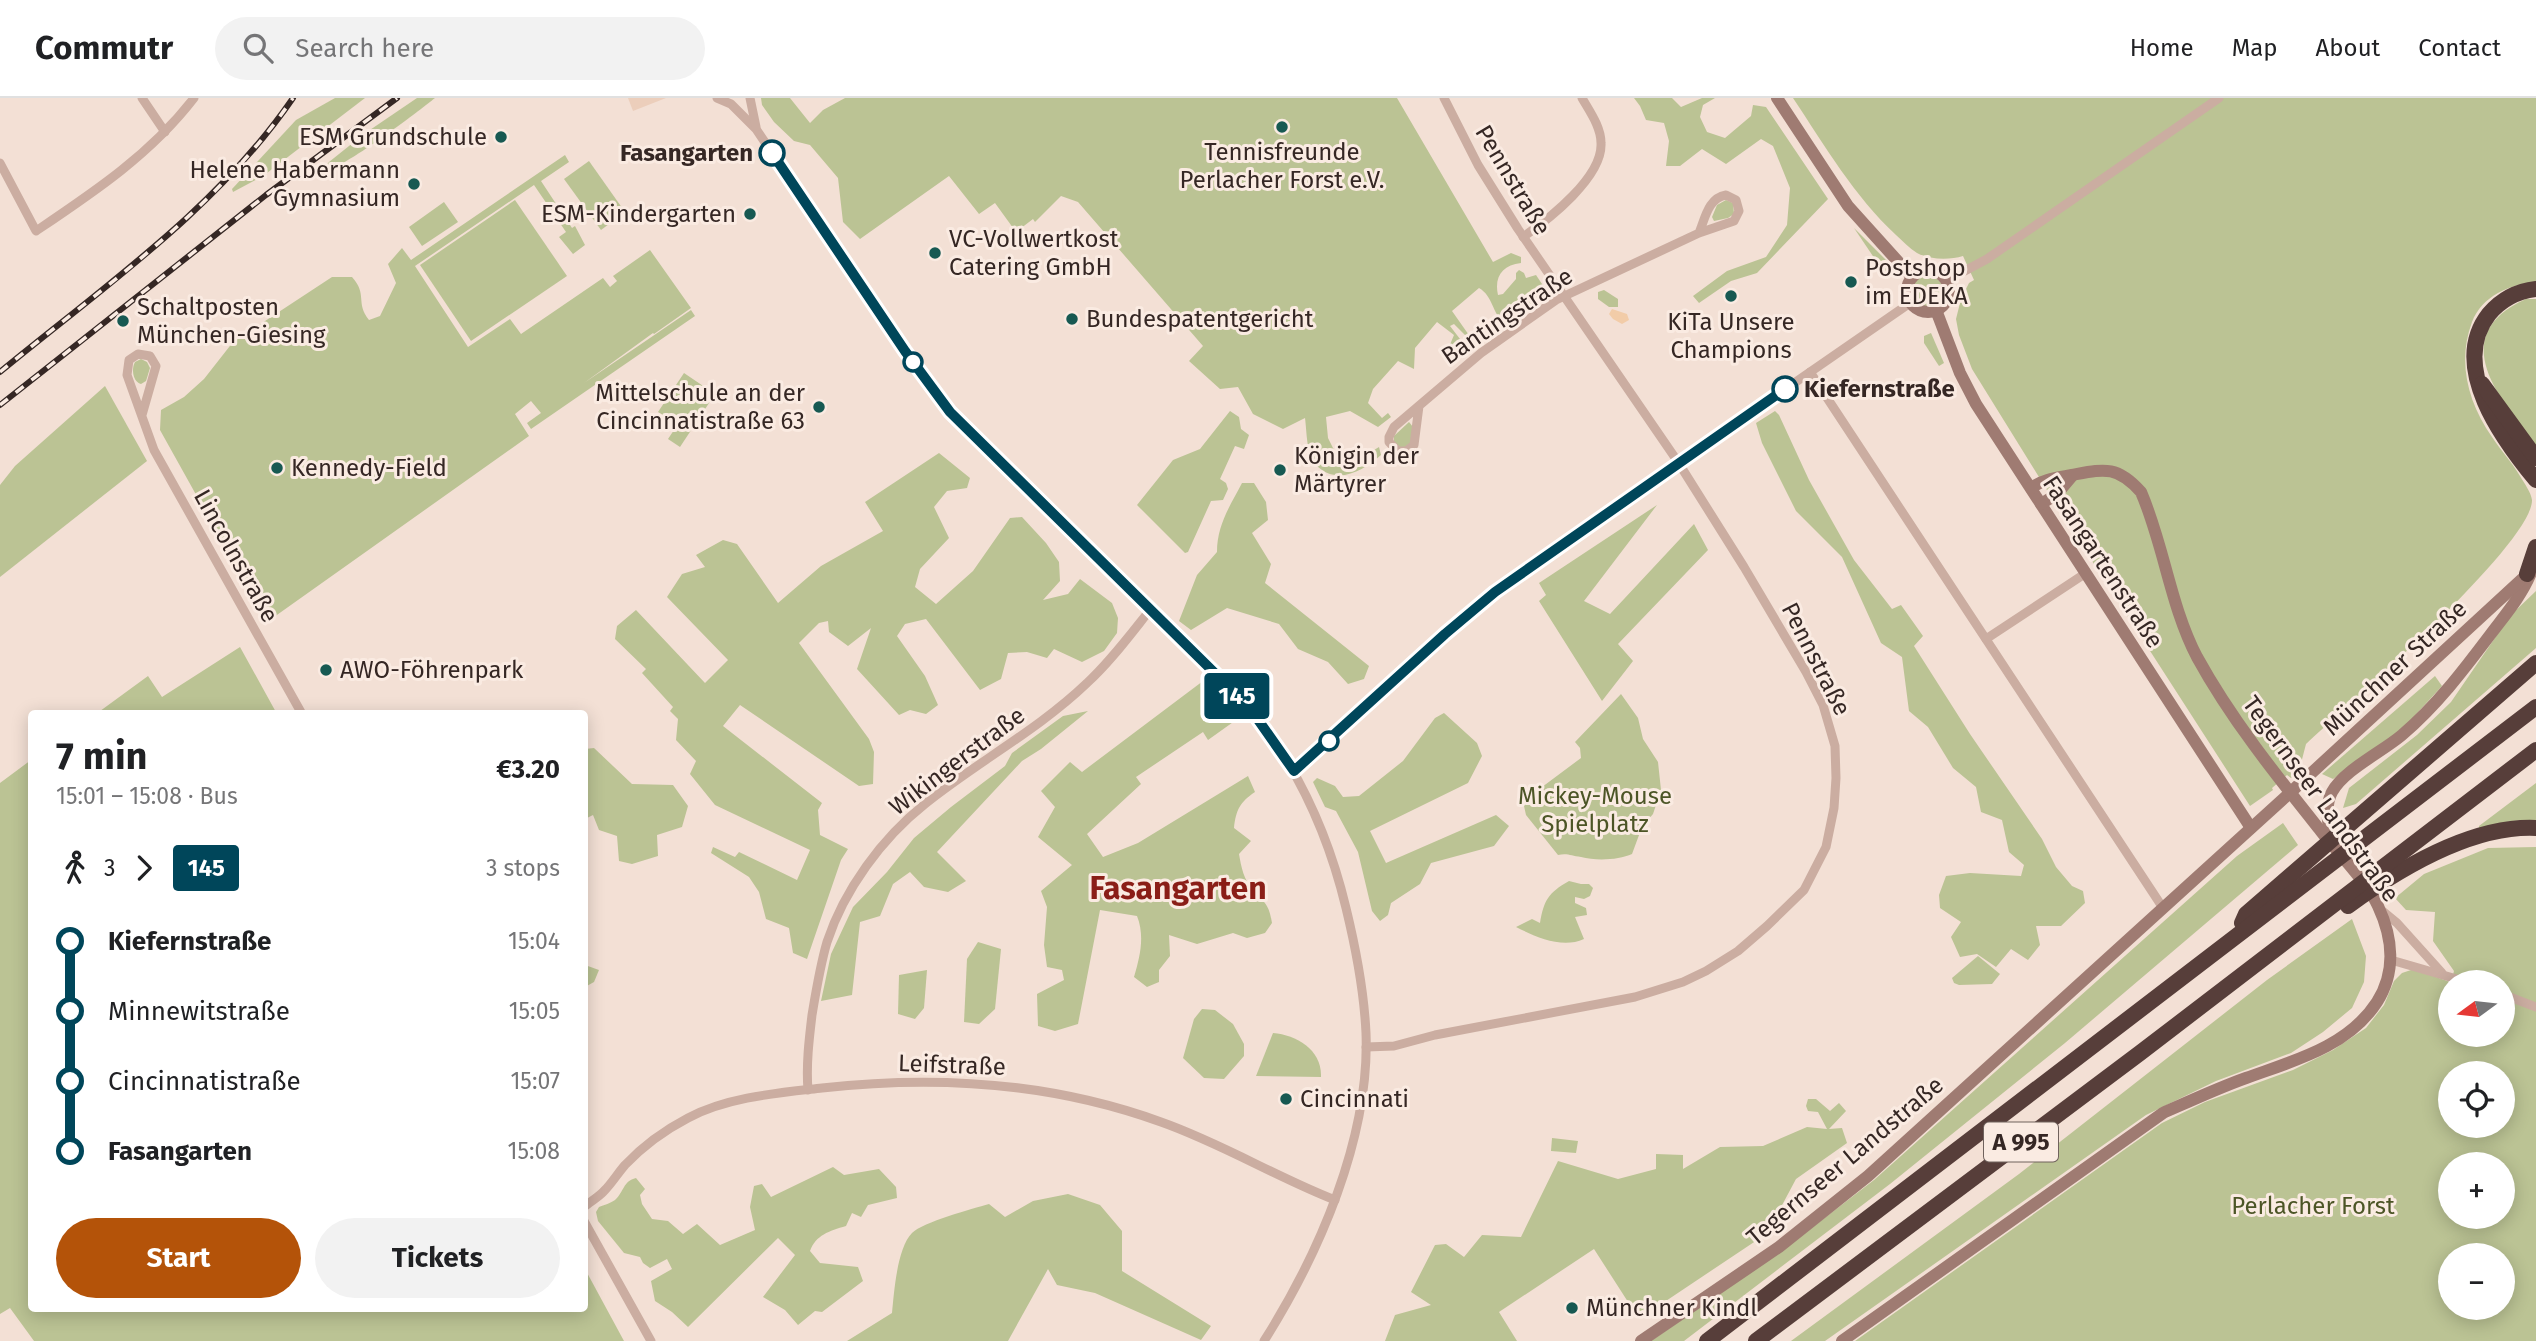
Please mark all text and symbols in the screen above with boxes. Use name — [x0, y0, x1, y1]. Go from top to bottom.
search box — [215, 17, 705, 80]
text: Commutr — [35, 28, 173, 68]
icon: search — [239, 29, 277, 67]
text: Search here — [295, 33, 434, 64]
text: Home — [2130, 34, 2194, 62]
text: Map — [2232, 34, 2278, 62]
text: About — [2316, 34, 2380, 62]
text: Contact — [2418, 34, 2501, 62]
marker: Tennisfreunde Perlacher Forst e.V. — [1274, 119, 1290, 135]
street label: Pennstraße — [1469, 120, 1557, 240]
place label: ESM Grundschule — [299, 123, 487, 151]
marker: ESM Grundschule — [493, 129, 509, 145]
place label: Tennisfreunde Perlacher Forst e.V. — [1179, 138, 1385, 194]
place label: Fasangarten — [620, 139, 753, 167]
marker: Fasangarten — [759, 140, 785, 166]
place label: Helene Habermann Gymnasium — [189, 156, 400, 212]
marker: Helene Habermann Gymnasium — [406, 176, 422, 192]
place label: ESM-Kindergarten — [541, 200, 736, 228]
marker: ESM-Kindergarten — [742, 206, 758, 222]
place label: VC-Vollwertkost Catering GmbH — [949, 225, 1119, 281]
marker: VC-Vollwertkost Catering GmbH — [927, 245, 943, 261]
place label: Postshop im EDEKA — [1865, 254, 1968, 310]
street label: Bantingstraße — [1436, 262, 1578, 370]
marker: Postshop im EDEKA — [1843, 274, 1859, 290]
marker: KiTa Unsere Champions — [1723, 288, 1739, 304]
place label: Schaltposten München-Giesing — [137, 293, 326, 349]
place label: Bundespatentgericht — [1086, 305, 1314, 333]
place label: KiTa Unsere Champions — [1667, 308, 1795, 364]
marker: Bundespatentgericht — [1064, 311, 1080, 327]
marker: Schaltposten München-Giesing — [115, 313, 131, 329]
unlabelled marker — [903, 352, 923, 372]
place label: Kiefernstraße — [1804, 375, 1955, 403]
marker: Kiefernstraße — [1772, 376, 1798, 402]
place label: Mittelschule an der Cincinnatistraße 63 — [595, 379, 806, 435]
marker: Mittelschule an der Cincinnatistraße 63 — [811, 399, 827, 415]
place label: Königin der Märtyrer — [1294, 442, 1420, 498]
place label: Kennedy-Field — [291, 454, 447, 482]
marker: Kennedy-Field — [269, 460, 285, 476]
marker: Königin der Märtyrer — [1272, 462, 1288, 478]
street label: Fasangartenstraße — [2037, 471, 2169, 653]
street label: Lincolnstraße — [188, 485, 284, 627]
street label: Münchner Straße — [2318, 594, 2472, 742]
street label: Pennstraße — [1776, 598, 1856, 720]
place label: AWO-Föhrenpark — [340, 656, 524, 684]
marker: AWO-Föhrenpark — [318, 662, 334, 678]
line badge: 145 — [1197, 673, 1277, 719]
text: 145 — [1218, 682, 1256, 710]
street label: Tegernseer Landstraße — [2237, 691, 2405, 907]
street label: Wikingerstraße — [884, 701, 1030, 821]
unlabelled marker — [1319, 731, 1339, 751]
text: 7 min — [56, 733, 148, 779]
text: €3.20 — [496, 754, 560, 785]
text: 15:01 – 15:08 · Bus — [56, 782, 238, 810]
park label: Mickey-Mouse Spielplatz — [1518, 782, 1672, 838]
icon: walk — [56, 849, 94, 887]
icon: forward — [125, 849, 163, 887]
text: 3 — [104, 854, 115, 882]
text: 145 — [187, 854, 225, 882]
text: 3 stops — [486, 854, 560, 882]
district label: Fasangarten — [1089, 869, 1267, 907]
text: Kiefernstraße — [108, 926, 271, 957]
text: 15:04 — [508, 927, 560, 955]
north arrow — [2438, 970, 2515, 1046]
map controls — [2438, 970, 2515, 1320]
text: Minnewitstraße — [108, 996, 290, 1027]
text: 15:05 — [509, 997, 560, 1025]
street label: Leifstraße — [898, 1049, 1006, 1081]
button: locate — [2438, 1061, 2515, 1138]
text: Cincinnatistraße — [108, 1066, 301, 1097]
text: 15:07 — [510, 1067, 560, 1095]
street label: Tegernseer Landstraße — [1741, 1071, 1949, 1251]
place label: Cincinnati — [1300, 1085, 1409, 1113]
marker: Cincinnati — [1278, 1091, 1294, 1107]
road number: A 995 — [1984, 1122, 2058, 1162]
text: Fasangarten — [108, 1136, 252, 1167]
text: 15:08 — [507, 1137, 560, 1165]
button: + — [2438, 1152, 2515, 1229]
park label: Perlacher Forst — [2231, 1192, 2395, 1220]
button: Start — [56, 1218, 301, 1298]
button: Tickets — [315, 1218, 560, 1298]
button: − — [2438, 1243, 2515, 1320]
place label: Münchner Kindl — [1586, 1294, 1757, 1322]
marker: Münchner Kindl — [1564, 1300, 1580, 1316]

